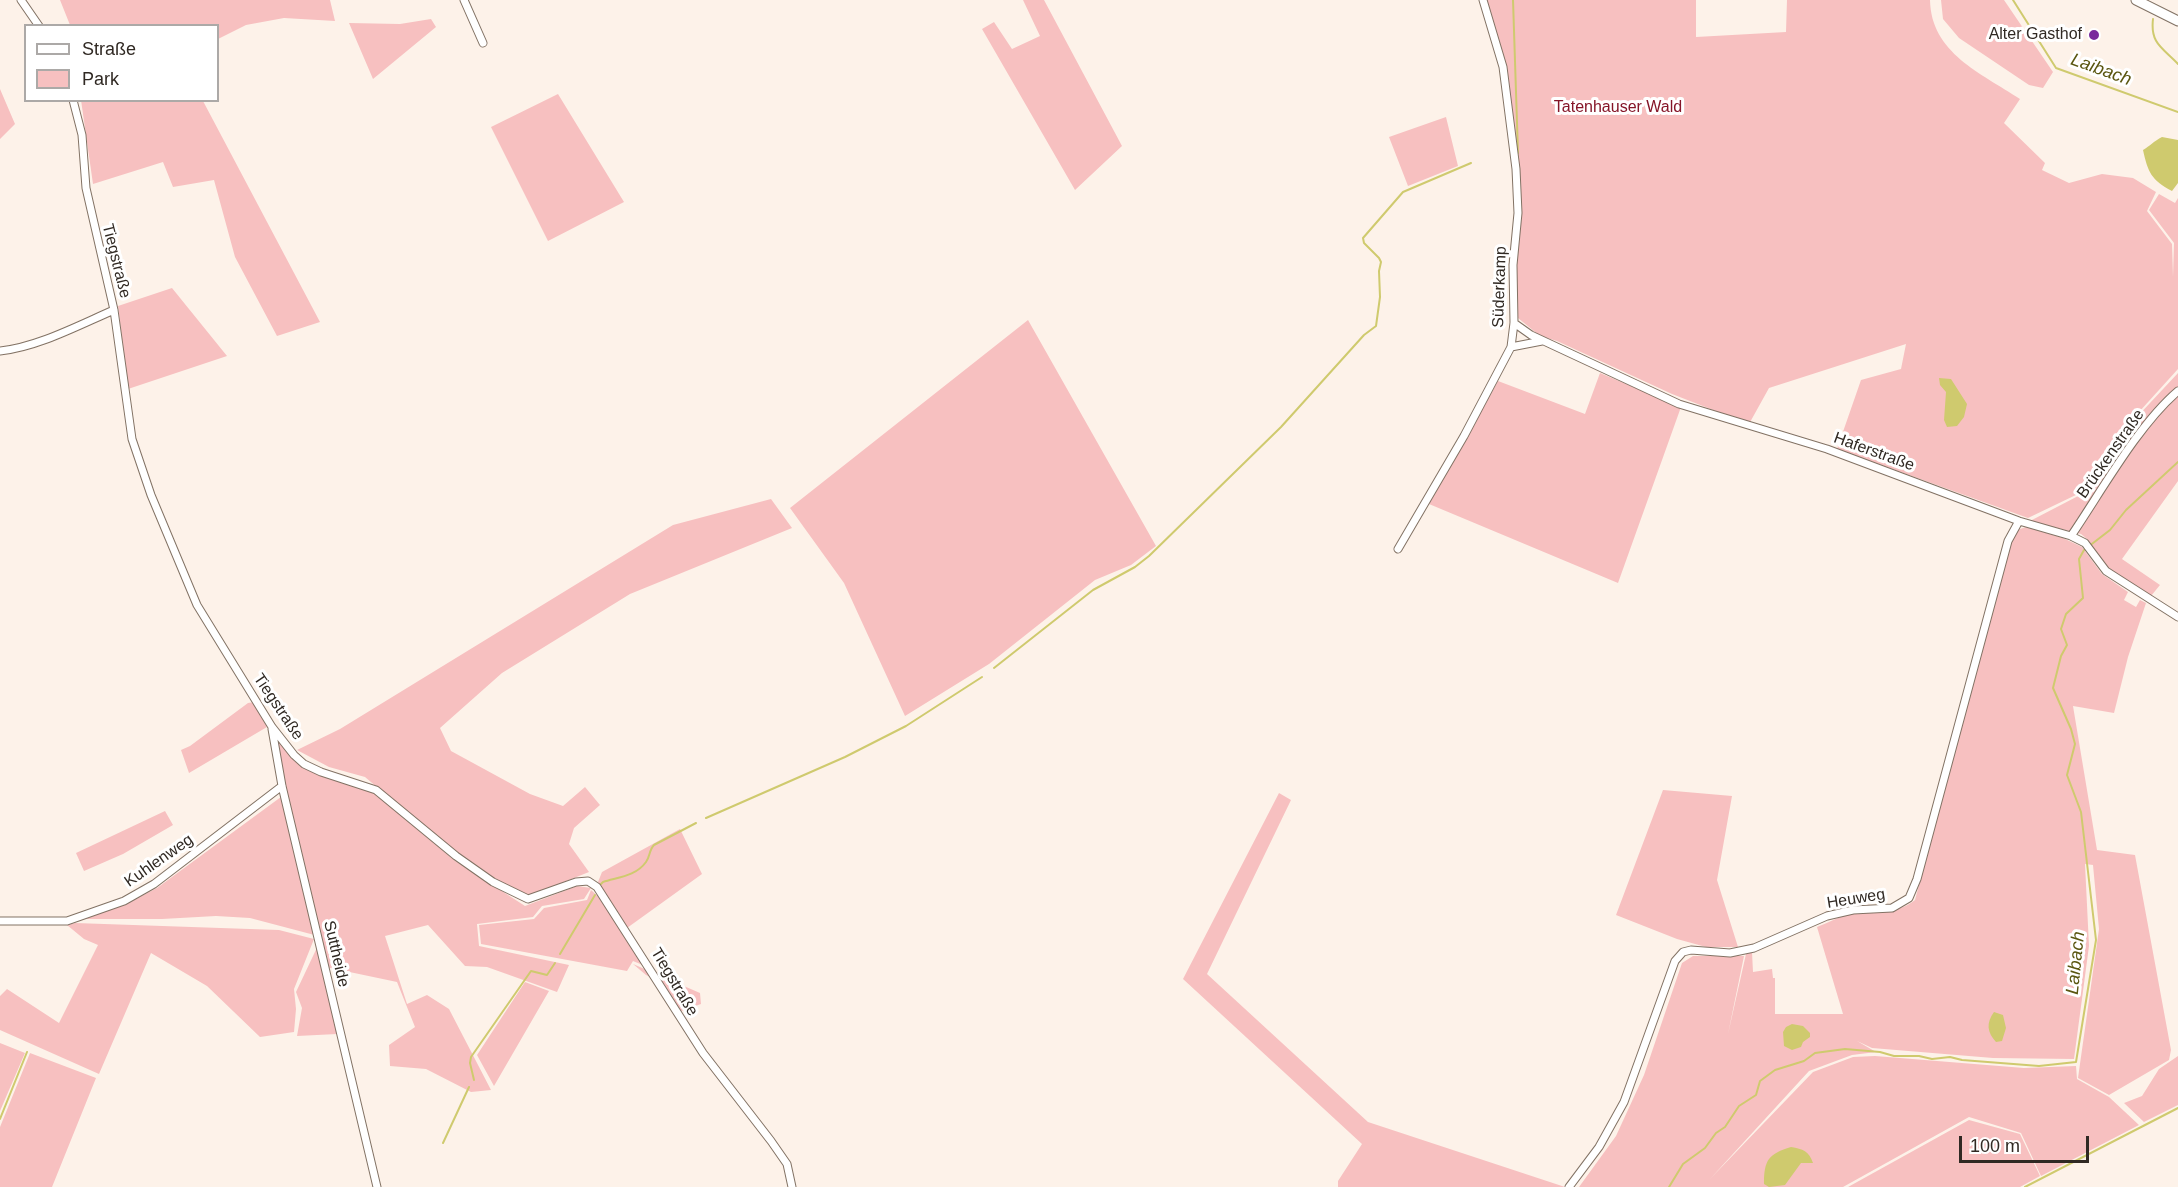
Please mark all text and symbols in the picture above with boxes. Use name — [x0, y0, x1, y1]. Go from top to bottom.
legend — [24, 24, 219, 102]
place label: Alter Gasthof — [1989, 25, 2082, 45]
marker: Alter Gasthof — [2087, 28, 2101, 42]
text: Straße — [82, 39, 136, 59]
water label: Laibach — [2068, 49, 2134, 91]
text: Park — [82, 69, 119, 89]
park label: Tatenhauser Wald — [1554, 98, 1682, 118]
street label: Tiegstraße — [98, 222, 134, 300]
street label: Süderkamp — [1489, 246, 1511, 328]
street label: Brückenstraße — [2073, 406, 2149, 502]
street label: Haferstraße — [1831, 429, 1917, 475]
street label: Tiegstraße — [249, 670, 307, 744]
street label: Kuhlenweg — [121, 830, 197, 892]
street label: Heuweg — [1826, 885, 1886, 913]
street label: Suttheide — [319, 919, 353, 989]
water label: Laibach — [2062, 931, 2090, 995]
street label: Tiegstraße — [646, 945, 702, 1019]
scale bar — [1962, 1124, 2092, 1162]
text: 100 m — [1970, 1136, 2020, 1156]

